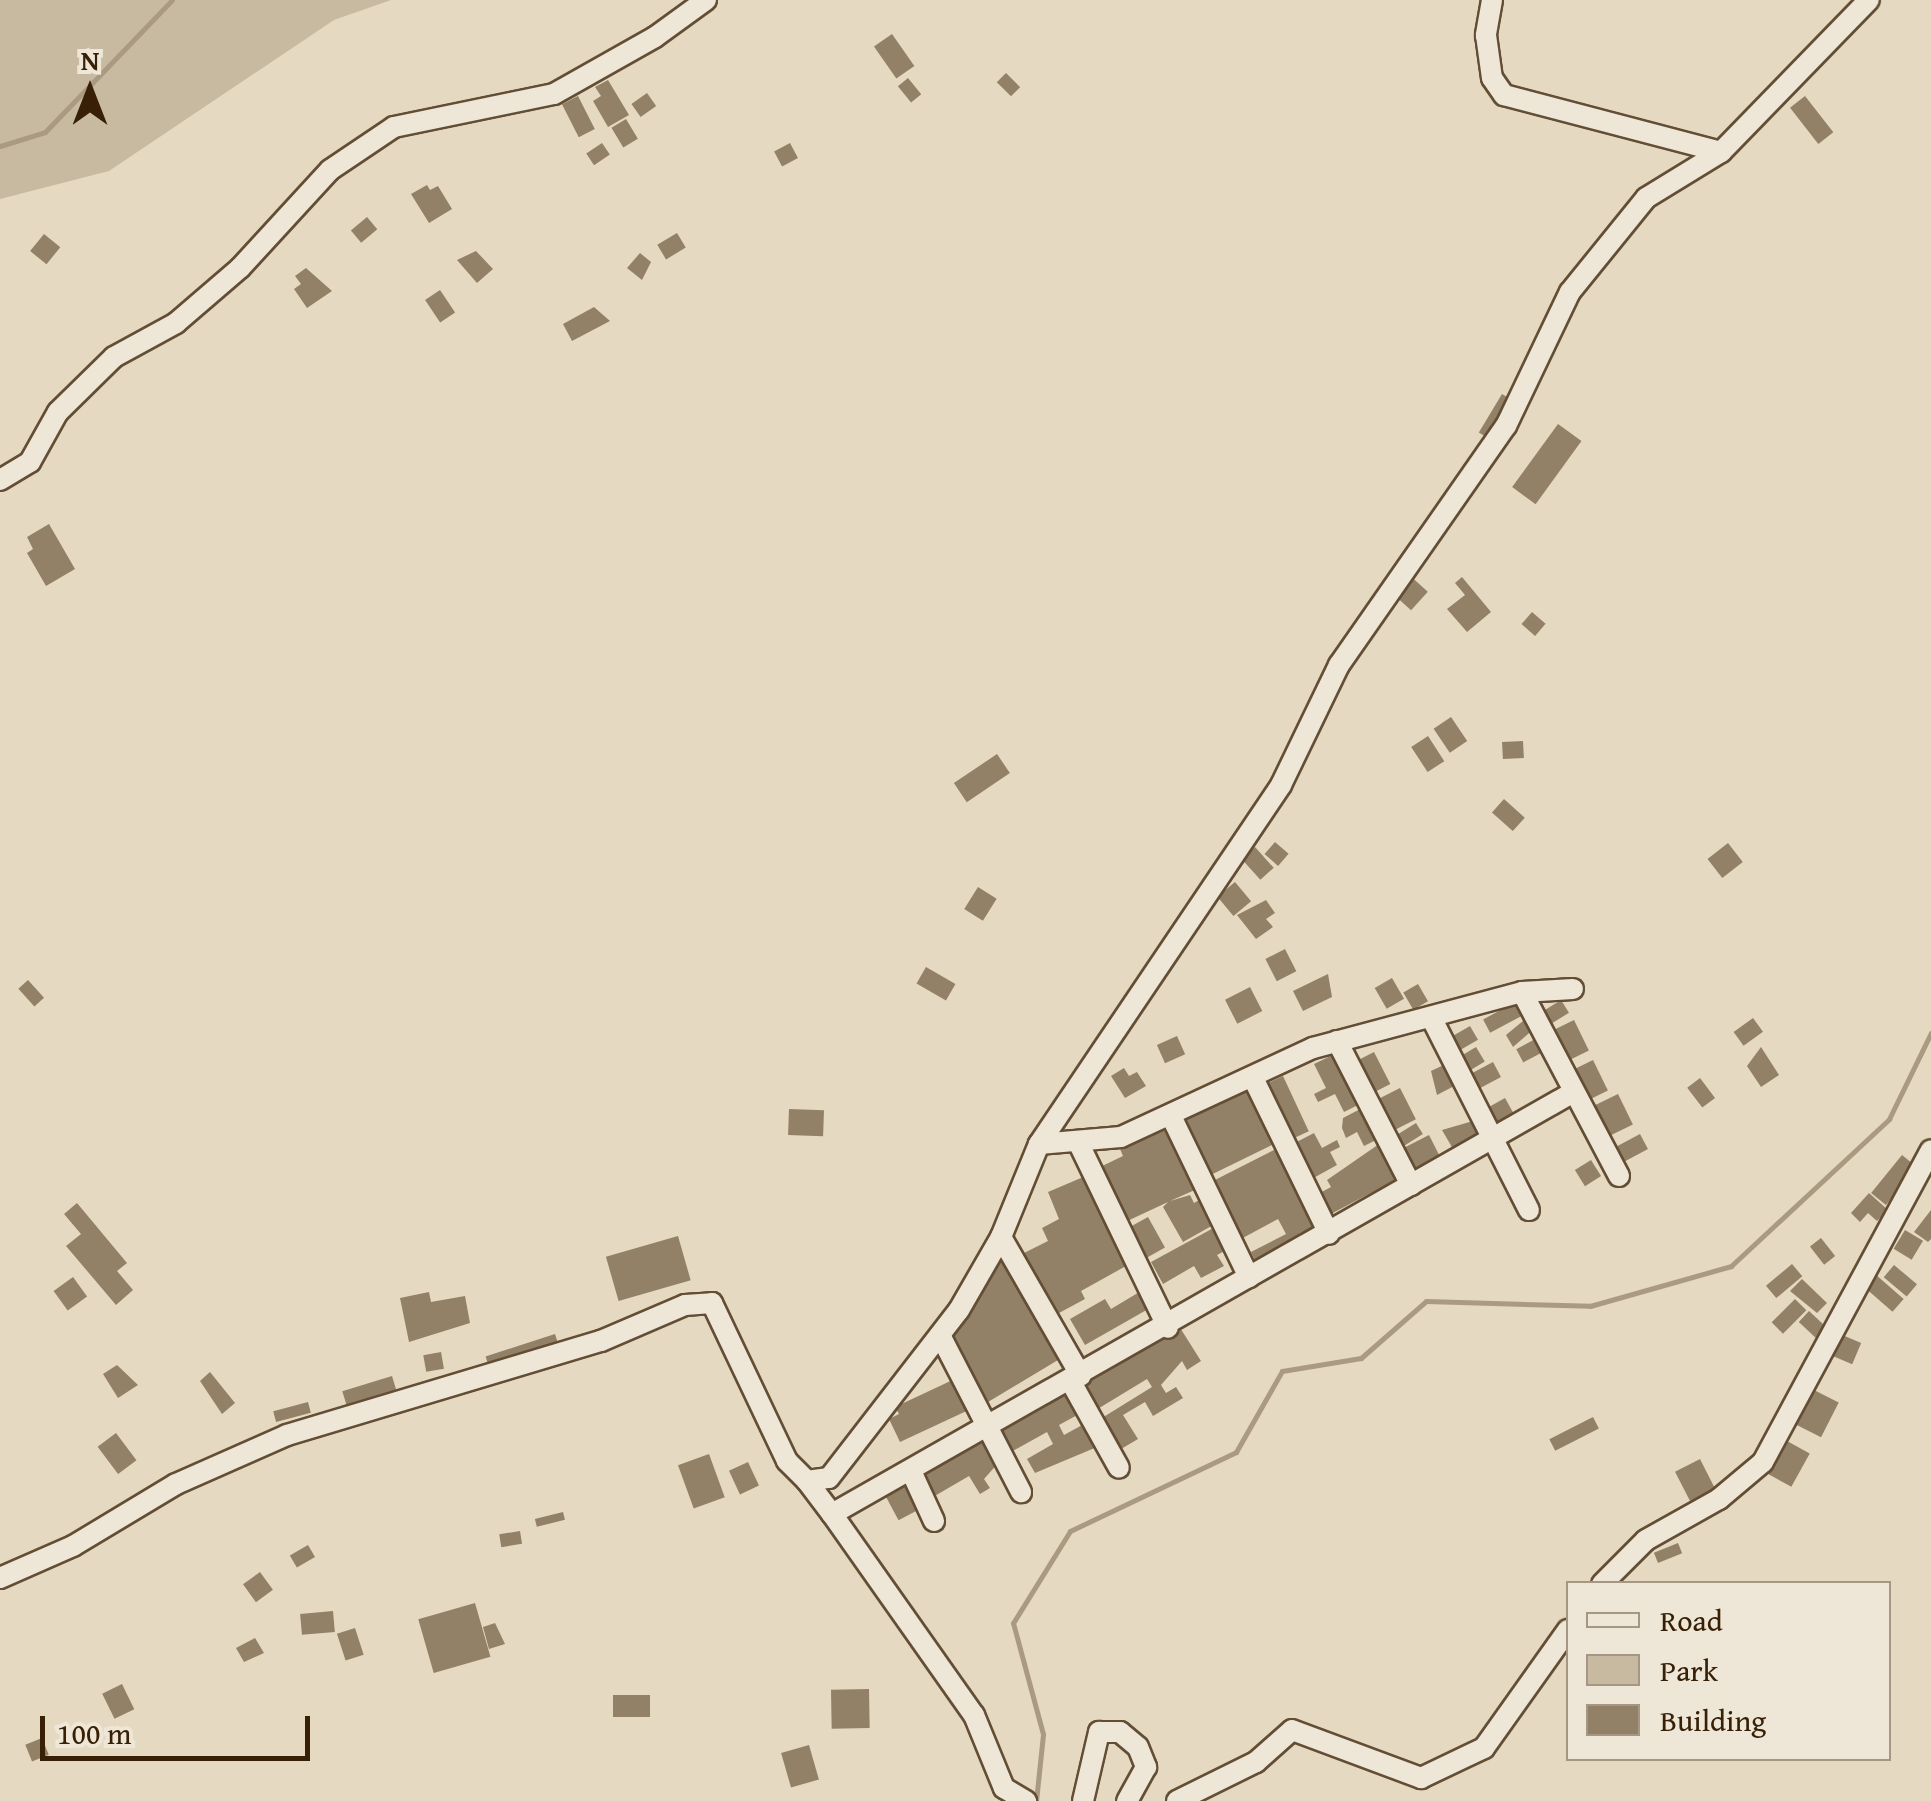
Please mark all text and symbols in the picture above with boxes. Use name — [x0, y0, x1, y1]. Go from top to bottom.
text: N — [81, 39, 99, 80]
north arrow — [40, 40, 140, 140]
legend — [1566, 1581, 1891, 1761]
text: Road — [1660, 1598, 1723, 1642]
text: Park — [1660, 1648, 1718, 1692]
scale bar — [45, 1696, 315, 1758]
text: Building — [1660, 1698, 1766, 1742]
text: 100 m — [57, 1711, 131, 1755]

